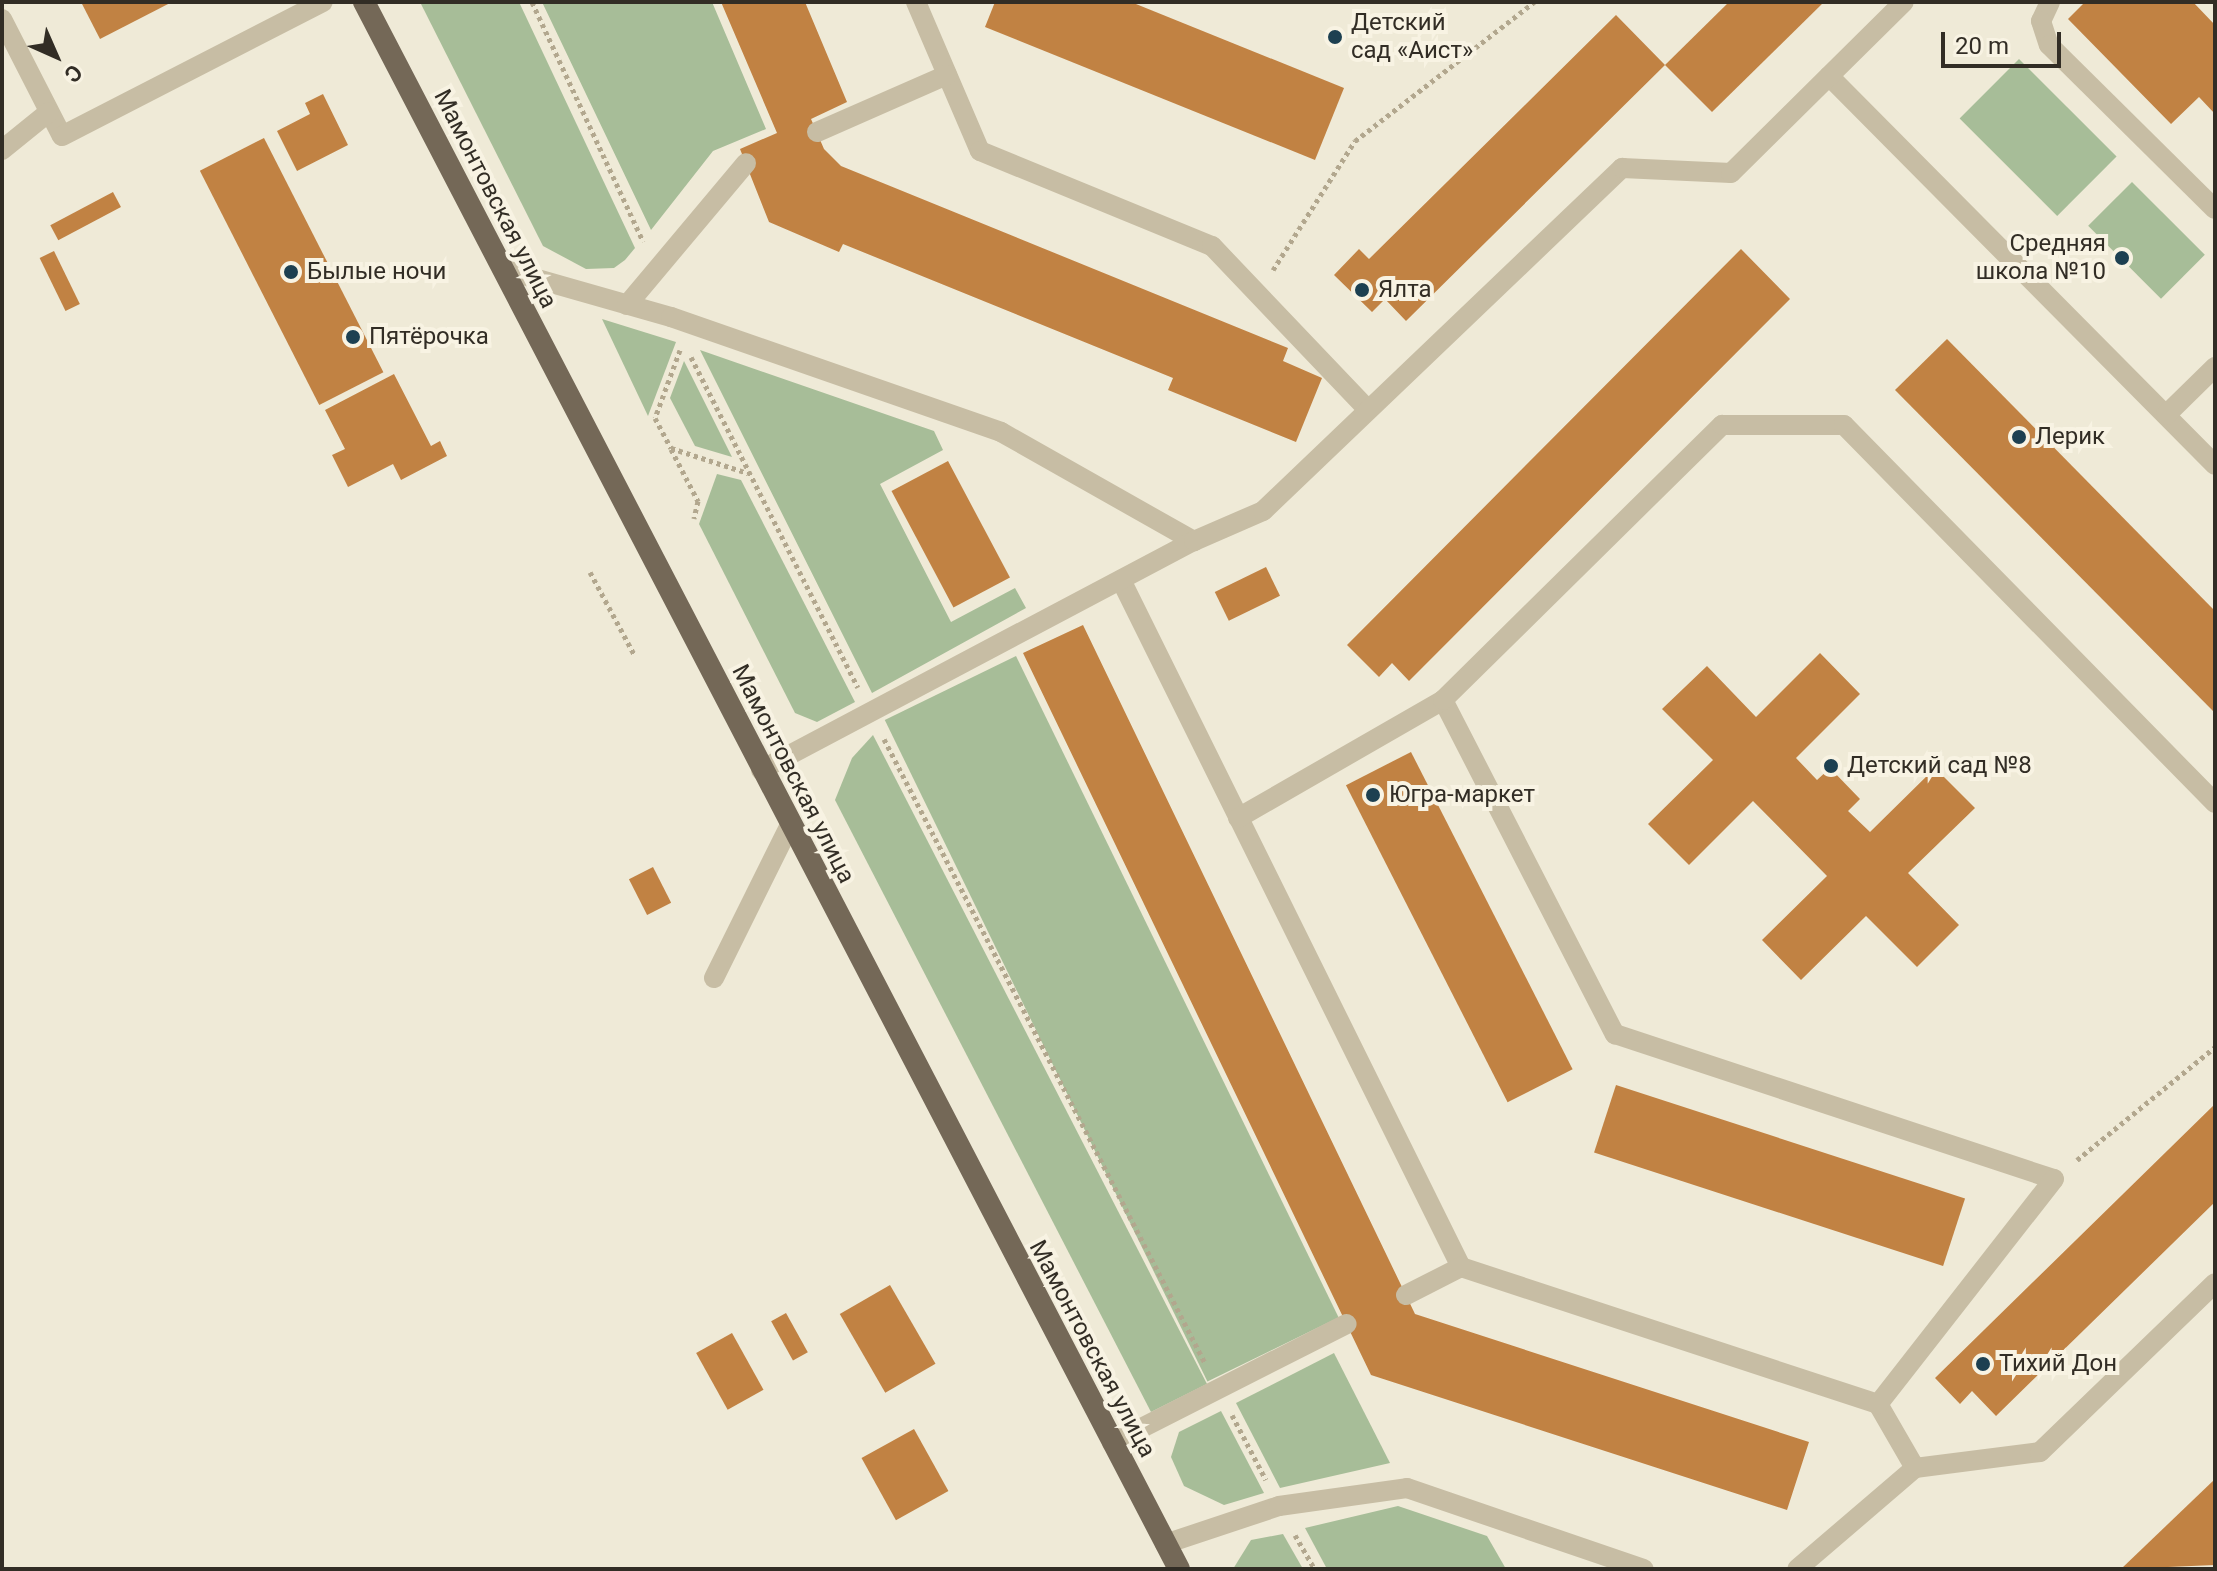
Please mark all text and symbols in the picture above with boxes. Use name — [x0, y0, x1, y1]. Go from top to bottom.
place label: Детский сад «Аист» — [1351, 9, 1473, 65]
north arrow — [16, 16, 96, 96]
scale bar — [1945, 16, 2065, 66]
marker: Детский сад «Аист» — [1326, 28, 1344, 46]
text: 20 m — [1955, 32, 2009, 60]
text: С — [59, 59, 87, 87]
street label: Мамонтовская улица — [427, 85, 563, 313]
place label: Средняя школа №10 — [1976, 230, 2106, 286]
marker: Средняя школа №10 — [2113, 249, 2131, 267]
place label: Былые ночи — [307, 258, 446, 286]
marker: Былые ночи — [282, 263, 300, 281]
place label: Ялта — [1378, 276, 1432, 304]
marker: Ялта — [1353, 281, 1371, 299]
place label: Пятёрочка — [369, 323, 489, 351]
marker: Пятёрочка — [344, 328, 362, 346]
place label: Лерик — [2035, 423, 2105, 451]
marker: Лерик — [2010, 428, 2028, 446]
street label: Мамонтовская улица — [725, 660, 861, 888]
place label: Детский сад №8 — [1847, 752, 2032, 780]
marker: Детский сад №8 — [1822, 757, 1840, 775]
place label: Югра-маркет — [1389, 781, 1535, 809]
marker: Югра-маркет — [1364, 786, 1382, 804]
street label: Мамонтовская улица — [1023, 1236, 1161, 1462]
place label: Тихий Дон — [1999, 1350, 2117, 1378]
marker: Тихий Дон — [1974, 1355, 1992, 1373]

